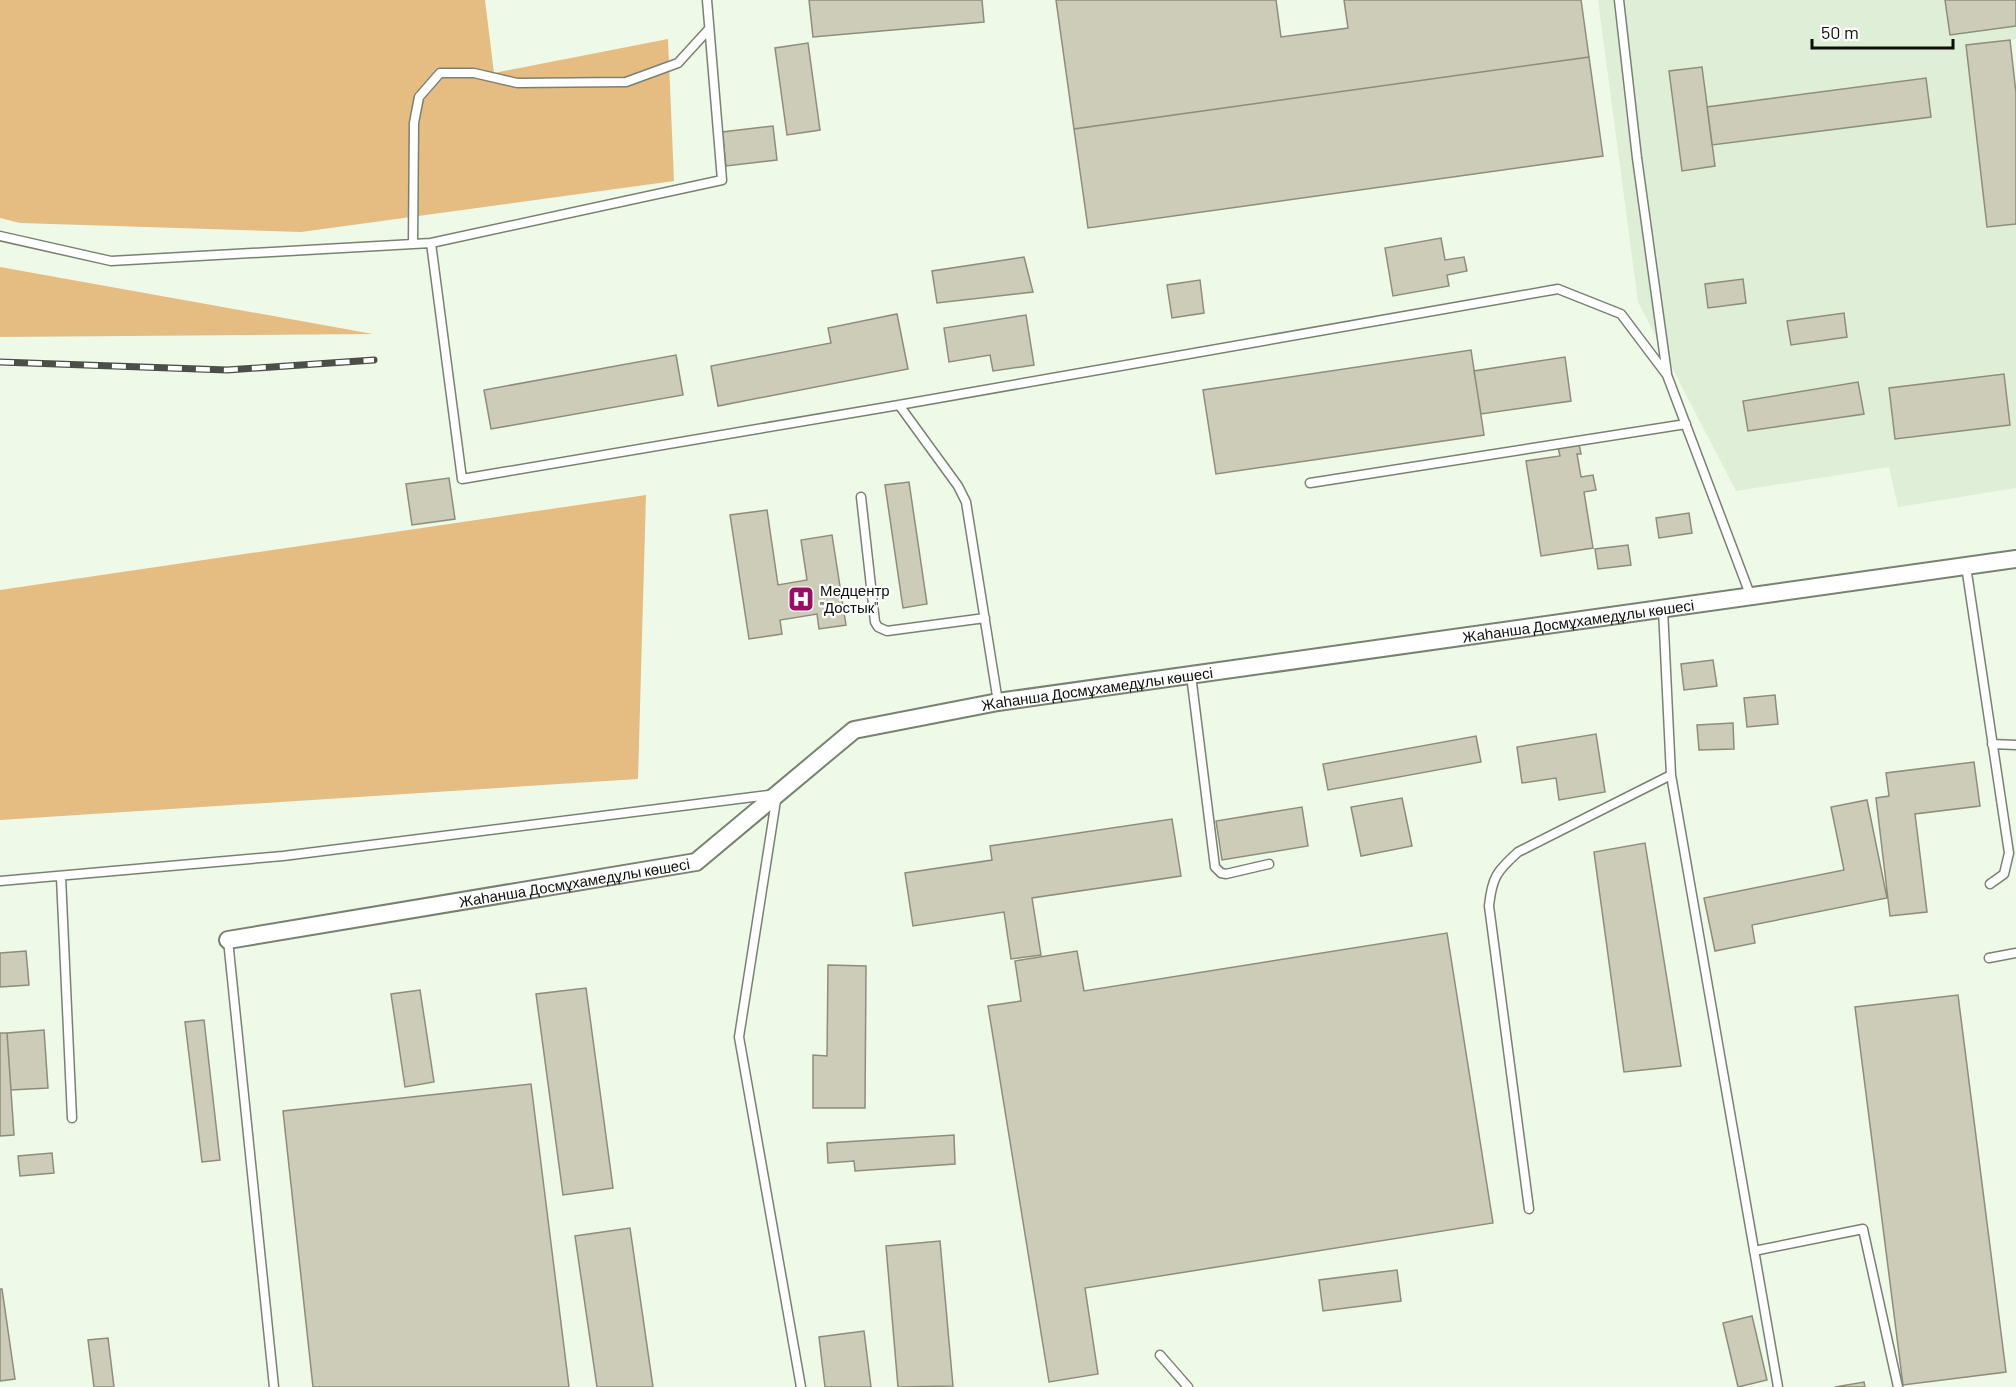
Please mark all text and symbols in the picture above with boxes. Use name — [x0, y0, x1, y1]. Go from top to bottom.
scale bar — [1812, 12, 1953, 50]
text: 50 m — [1821, 21, 1859, 43]
place label: Медцентр "Достык" — [820, 581, 890, 616]
hospital icon: Медцентр "Достык" — [786, 584, 816, 614]
street label: Жаһанша Досмұхамедұлы көшесі — [1461, 595, 1695, 646]
street label: Жаһанша Досмұхамедұлы көшесі — [980, 663, 1214, 714]
street label: Жаһанша Досмұхамедұлы көшесі — [457, 854, 691, 910]

